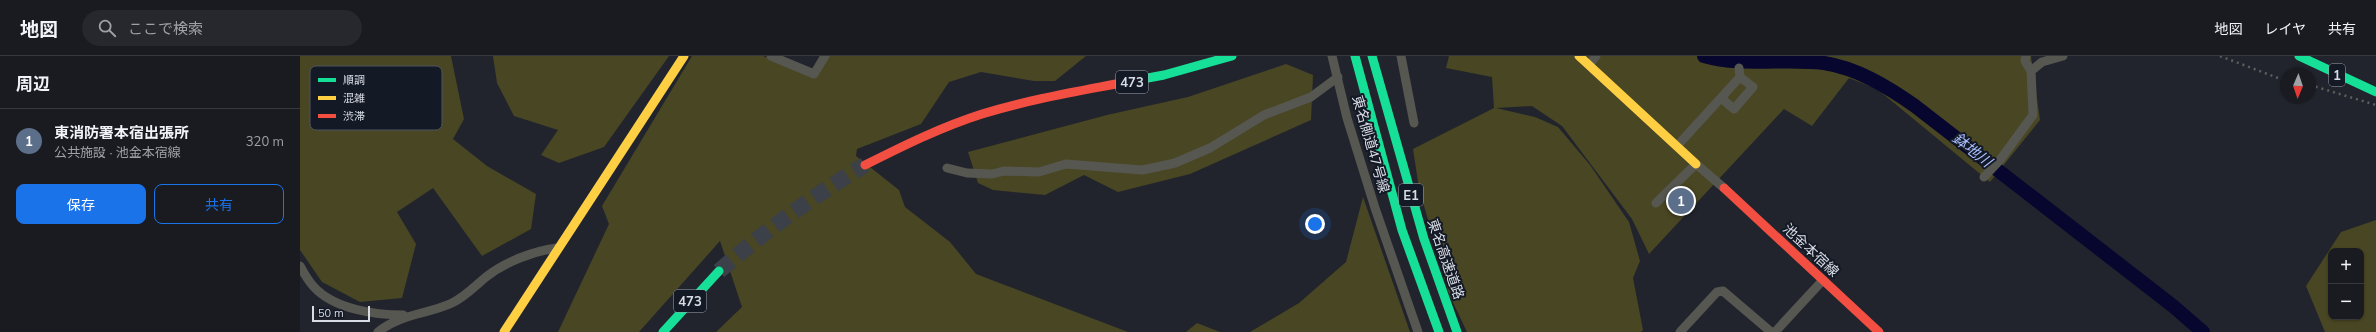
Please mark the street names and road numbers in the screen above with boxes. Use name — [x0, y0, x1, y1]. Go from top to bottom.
road number: 1 — [2329, 64, 2345, 86]
road number: 473 — [1116, 71, 1148, 93]
street label: 東名側道47号線 — [1348, 93, 1394, 195]
road number: E1 — [1399, 184, 1423, 206]
street label: 東名高速道路 — [1424, 216, 1468, 302]
street label: 池金本宿線 — [1779, 220, 1843, 280]
road number: 473 — [674, 290, 706, 312]

